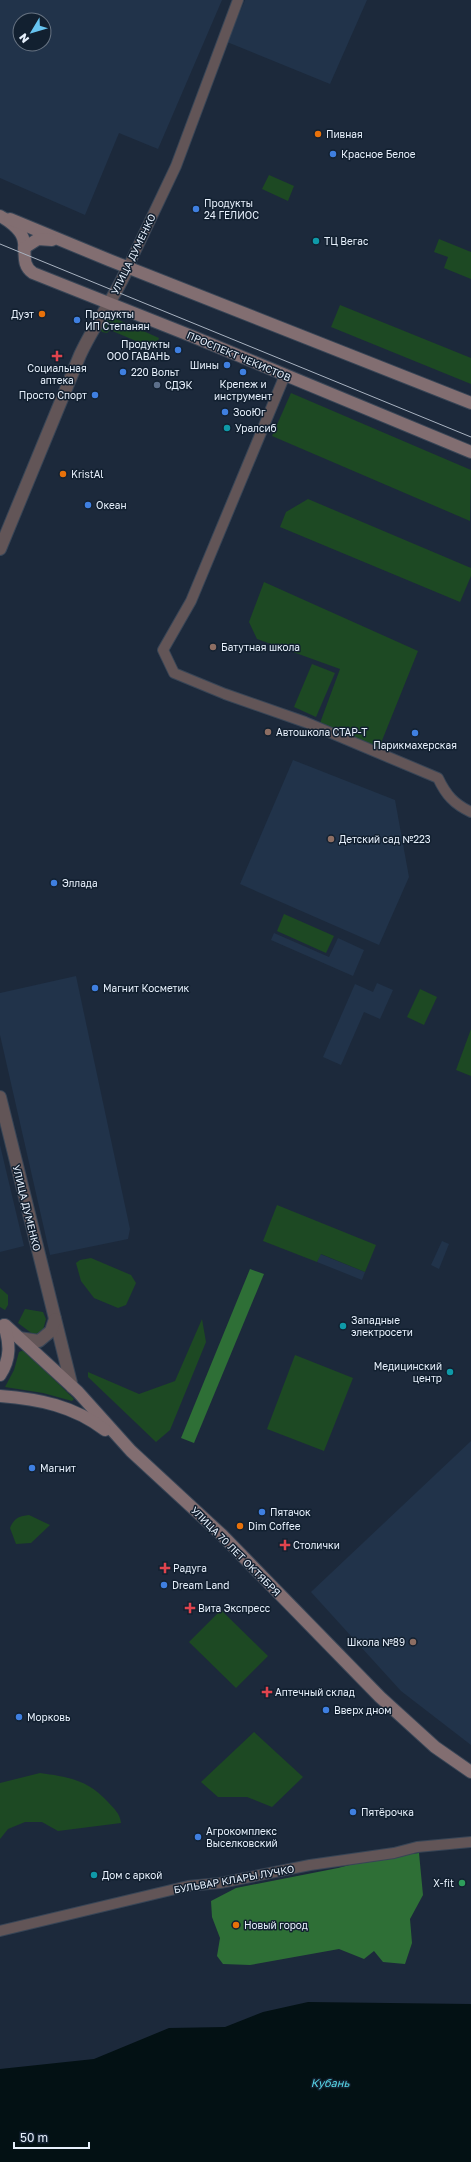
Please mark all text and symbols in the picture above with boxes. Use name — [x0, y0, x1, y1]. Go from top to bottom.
north arrow — [12, 12, 52, 52]
text: N — [16, 31, 31, 46]
place label: Пивная — [326, 128, 363, 140]
marker: Пивная — [313, 129, 323, 139]
place label: Красное Белое — [341, 148, 416, 160]
marker: Красное Белое — [328, 149, 338, 159]
place label: Продукты 24 ГЕЛИОС — [204, 197, 259, 221]
marker: Продукты 24 ГЕЛИОС — [191, 204, 201, 214]
street label: УЛИЦА ДУМЕНКО — [108, 212, 158, 296]
place label: ТЦ Вегас — [324, 235, 369, 247]
marker: ТЦ Вегас — [311, 236, 321, 246]
place label: Дуэт — [11, 308, 34, 320]
place label: Продукты ИП Степанян — [85, 308, 150, 332]
marker: Дуэт — [37, 309, 47, 319]
marker: Продукты ИП Степанян — [72, 315, 82, 325]
street label: ПРОСПЕКТ ЧЕКИСТОВ — [185, 329, 293, 383]
place label: Продукты ООО ГАВАНЬ — [107, 338, 170, 362]
marker: Продукты ООО ГАВАНЬ — [173, 345, 183, 355]
marker: Социальная аптека — [52, 351, 62, 361]
place label: Шины — [190, 359, 219, 371]
marker: Шины — [222, 360, 232, 370]
place label: Социальная аптека — [27, 362, 87, 386]
place label: 220 Вольт — [131, 366, 179, 378]
marker: 220 Вольт — [118, 367, 128, 377]
marker: Крепеж и инструмент — [238, 367, 248, 377]
place label: Крепеж и инструмент — [214, 378, 272, 402]
place label: СДЭК — [165, 379, 193, 391]
marker: СДЭК — [152, 380, 162, 390]
place label: Просто Спорт — [19, 389, 87, 401]
marker: Просто Спорт — [90, 390, 100, 400]
place label: ЗооЮг — [233, 406, 266, 418]
marker: ЗооЮг — [220, 407, 230, 417]
place label: Уралсиб — [235, 422, 276, 434]
marker: Уралсиб — [222, 423, 232, 433]
place label: KristAl — [71, 468, 103, 480]
marker: KristAl — [58, 469, 68, 479]
place label: Океан — [96, 499, 127, 511]
marker: Океан — [83, 500, 93, 510]
place label: Батутная школа — [221, 641, 300, 653]
marker: Батутная школа — [208, 642, 218, 652]
place label: Автошкола СТАР-Т — [276, 726, 368, 738]
marker: Автошкола СТАР-Т — [263, 727, 273, 737]
marker: Парикмахерская — [410, 728, 420, 738]
place label: Парикмахерская — [373, 739, 457, 751]
place label: Детский сад №223 — [339, 833, 431, 845]
marker: Детский сад №223 — [326, 834, 336, 844]
place label: Эллада — [62, 877, 98, 889]
marker: Эллада — [49, 878, 59, 888]
place label: Магнит Косметик — [103, 982, 190, 994]
marker: Магнит Косметик — [90, 983, 100, 993]
street label: УЛИЦА ДУМЕНКО — [10, 1164, 44, 1252]
place label: Западные электросети — [351, 1314, 413, 1338]
marker: Западные электросети — [338, 1321, 348, 1331]
place label: Медицинский центр — [374, 1360, 442, 1384]
marker: Медицинский центр — [445, 1367, 455, 1377]
place label: Магнит — [40, 1462, 76, 1474]
marker: Магнит — [27, 1463, 37, 1473]
street label: УЛИЦА 70 ЛЕТ ОКТЯБРЯ — [189, 1504, 283, 1598]
place label: Пятачок — [270, 1506, 311, 1518]
marker: Пятачок — [257, 1507, 267, 1517]
place label: Dim Coffee — [248, 1520, 301, 1532]
marker: Dim Coffee — [235, 1521, 245, 1531]
place label: Столички — [293, 1539, 340, 1551]
marker: Столички — [280, 1540, 290, 1550]
place label: Радуга — [173, 1562, 207, 1574]
marker: Радуга — [160, 1563, 170, 1573]
place label: Dream Land — [172, 1579, 229, 1591]
marker: Dream Land — [159, 1580, 169, 1590]
place label: Вита Экспресс — [198, 1602, 271, 1614]
marker: Вита Экспресс — [185, 1603, 195, 1613]
place label: Школа №89 — [347, 1636, 405, 1648]
marker: Школа №89 — [408, 1637, 418, 1647]
place label: Аптечный склад — [275, 1686, 355, 1698]
marker: Аптечный склад — [262, 1687, 272, 1697]
place label: Вверх дном — [334, 1704, 391, 1716]
marker: Вверх дном — [321, 1705, 331, 1715]
place label: Морковь — [27, 1711, 70, 1723]
marker: Морковь — [14, 1712, 24, 1722]
place label: Пятёрочка — [361, 1806, 414, 1818]
marker: Пятёрочка — [348, 1807, 358, 1817]
place label: Агрокомплекс Выселковский — [206, 1825, 278, 1849]
marker: Агрокомплекс Выселковский — [193, 1832, 203, 1842]
street label: БУЛЬВАР КЛАРЫ ЛУЧКО — [173, 1862, 295, 1896]
place label: Дом с аркой — [102, 1869, 162, 1881]
marker: Дом с аркой — [89, 1870, 99, 1880]
place label: X-fit — [433, 1877, 454, 1889]
marker: X-fit — [457, 1878, 467, 1888]
place label: Новый город — [244, 1919, 308, 1931]
marker: Новый город — [231, 1920, 241, 1930]
water label: Кубань — [311, 2076, 351, 2090]
scale bar — [14, 2124, 89, 2150]
text: 50 m — [20, 2130, 48, 2145]

